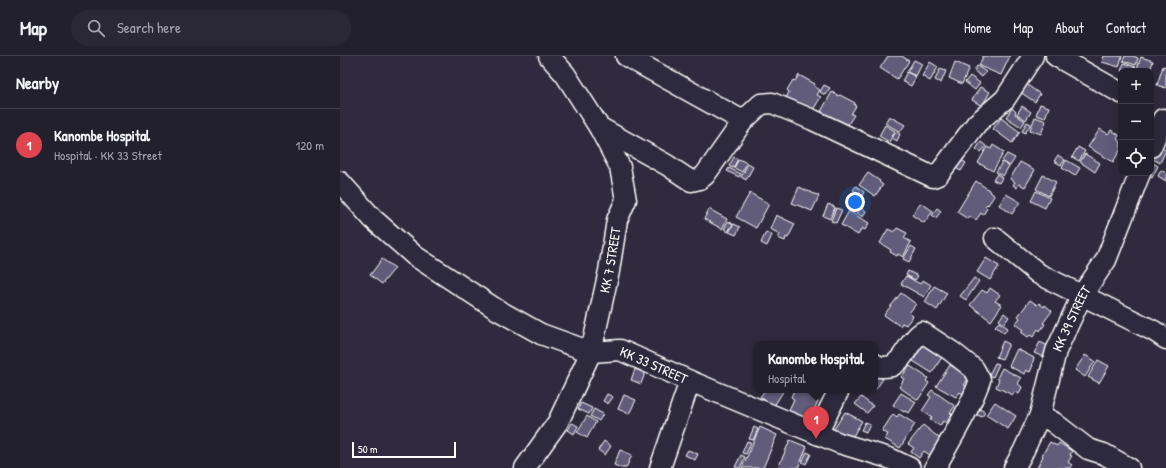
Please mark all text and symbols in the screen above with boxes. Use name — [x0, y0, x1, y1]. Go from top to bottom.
search box — [71, 10, 351, 46]
text: Map — [20, 15, 47, 41]
icon: search — [85, 17, 107, 39]
text: Search here — [117, 17, 181, 38]
text: Home — [964, 18, 991, 37]
text: Map — [1013, 18, 1033, 37]
text: About — [1055, 18, 1084, 37]
text: Contact — [1106, 18, 1146, 37]
map controls — [1118, 68, 1154, 176]
button: + — [1118, 68, 1154, 104]
text: Nearby — [16, 71, 59, 94]
button: − — [1118, 104, 1154, 140]
text: Kanombe Hospital — [54, 125, 150, 146]
text: 1 — [27, 136, 31, 154]
text: 120 m — [296, 136, 324, 154]
button: locate — [1118, 140, 1154, 176]
text: Hospital · KK 33 Street — [54, 146, 162, 164]
your location — [845, 192, 865, 212]
street label: KK 7 STREET — [594, 225, 625, 295]
street label: KK 39 STREET — [1047, 281, 1095, 354]
street label: KK 33 STREET — [617, 341, 691, 388]
popup — [754, 341, 878, 393]
text: Kanombe Hospital — [768, 348, 864, 369]
text: Hospital — [768, 369, 806, 387]
pin: 1 — [803, 406, 829, 439]
scale bar — [352, 440, 456, 459]
text: 50 m — [358, 442, 378, 456]

